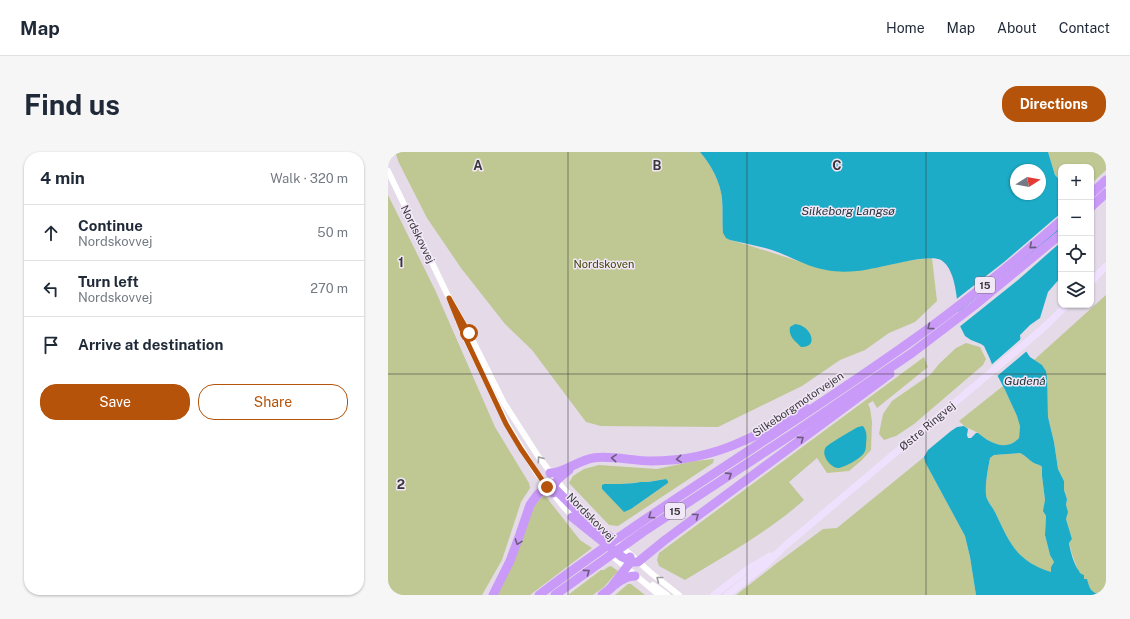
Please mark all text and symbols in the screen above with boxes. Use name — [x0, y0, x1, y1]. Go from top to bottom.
text: Map — [20, 17, 60, 39]
text: Home — [886, 20, 925, 36]
text: Map — [947, 20, 975, 36]
text: About — [997, 20, 1037, 36]
text: Contact — [1059, 20, 1110, 36]
button: Directions — [1002, 86, 1106, 122]
text: Find us — [24, 88, 120, 121]
text: A — [473, 158, 483, 173]
text: B — [653, 158, 662, 173]
text: C — [832, 158, 842, 173]
north arrow — [1010, 164, 1046, 200]
map controls — [1058, 164, 1094, 308]
button: + — [1058, 164, 1094, 200]
text: 4 min — [40, 168, 85, 188]
text: Walk · 320 m — [270, 171, 348, 186]
button: − — [1058, 200, 1094, 236]
street label: Nordskovvej — [399, 203, 437, 265]
water label: Silkeborg Langsø — [801, 204, 895, 218]
text: Continue — [78, 217, 143, 234]
icon: ahead — [40, 222, 62, 244]
text: 50 m — [317, 225, 348, 240]
text: Nordskovvej — [78, 234, 152, 249]
button: locate — [1058, 236, 1094, 272]
one-way arrow — [1029, 242, 1036, 249]
text: 1 — [398, 255, 404, 270]
park label: Nordskoven — [574, 258, 634, 270]
button: layers — [1058, 272, 1094, 308]
text: Turn left — [78, 273, 139, 290]
road number: 15 — [975, 277, 995, 293]
icon: left — [40, 278, 62, 300]
text: 270 m — [310, 281, 348, 296]
text: Nordskovvej — [78, 290, 152, 305]
one-way arrow — [927, 323, 934, 330]
route start — [460, 324, 478, 342]
icon: arrive — [40, 334, 62, 356]
text: Arrive at destination — [78, 336, 223, 353]
street label: Silkeborgmotorvejen — [750, 369, 846, 439]
water label: Gudenå — [1004, 374, 1046, 388]
button: Save — [40, 384, 190, 420]
button: Share — [198, 384, 348, 420]
street label: Østre Ringvej — [897, 399, 957, 453]
one-way arrow — [797, 436, 804, 444]
one-way arrow — [611, 454, 617, 463]
one-way arrow — [676, 454, 682, 463]
one-way arrow — [538, 456, 545, 463]
one-way arrow — [725, 473, 732, 480]
text: 2 — [397, 477, 405, 492]
route end — [538, 478, 556, 496]
street label: Nordskovvej — [564, 490, 618, 544]
road number: 15 — [665, 503, 685, 519]
one-way arrow — [648, 511, 655, 519]
one-way arrow — [692, 514, 699, 521]
one-way arrow — [514, 538, 522, 545]
one-way arrow — [582, 570, 589, 577]
one-way arrow — [656, 576, 663, 583]

